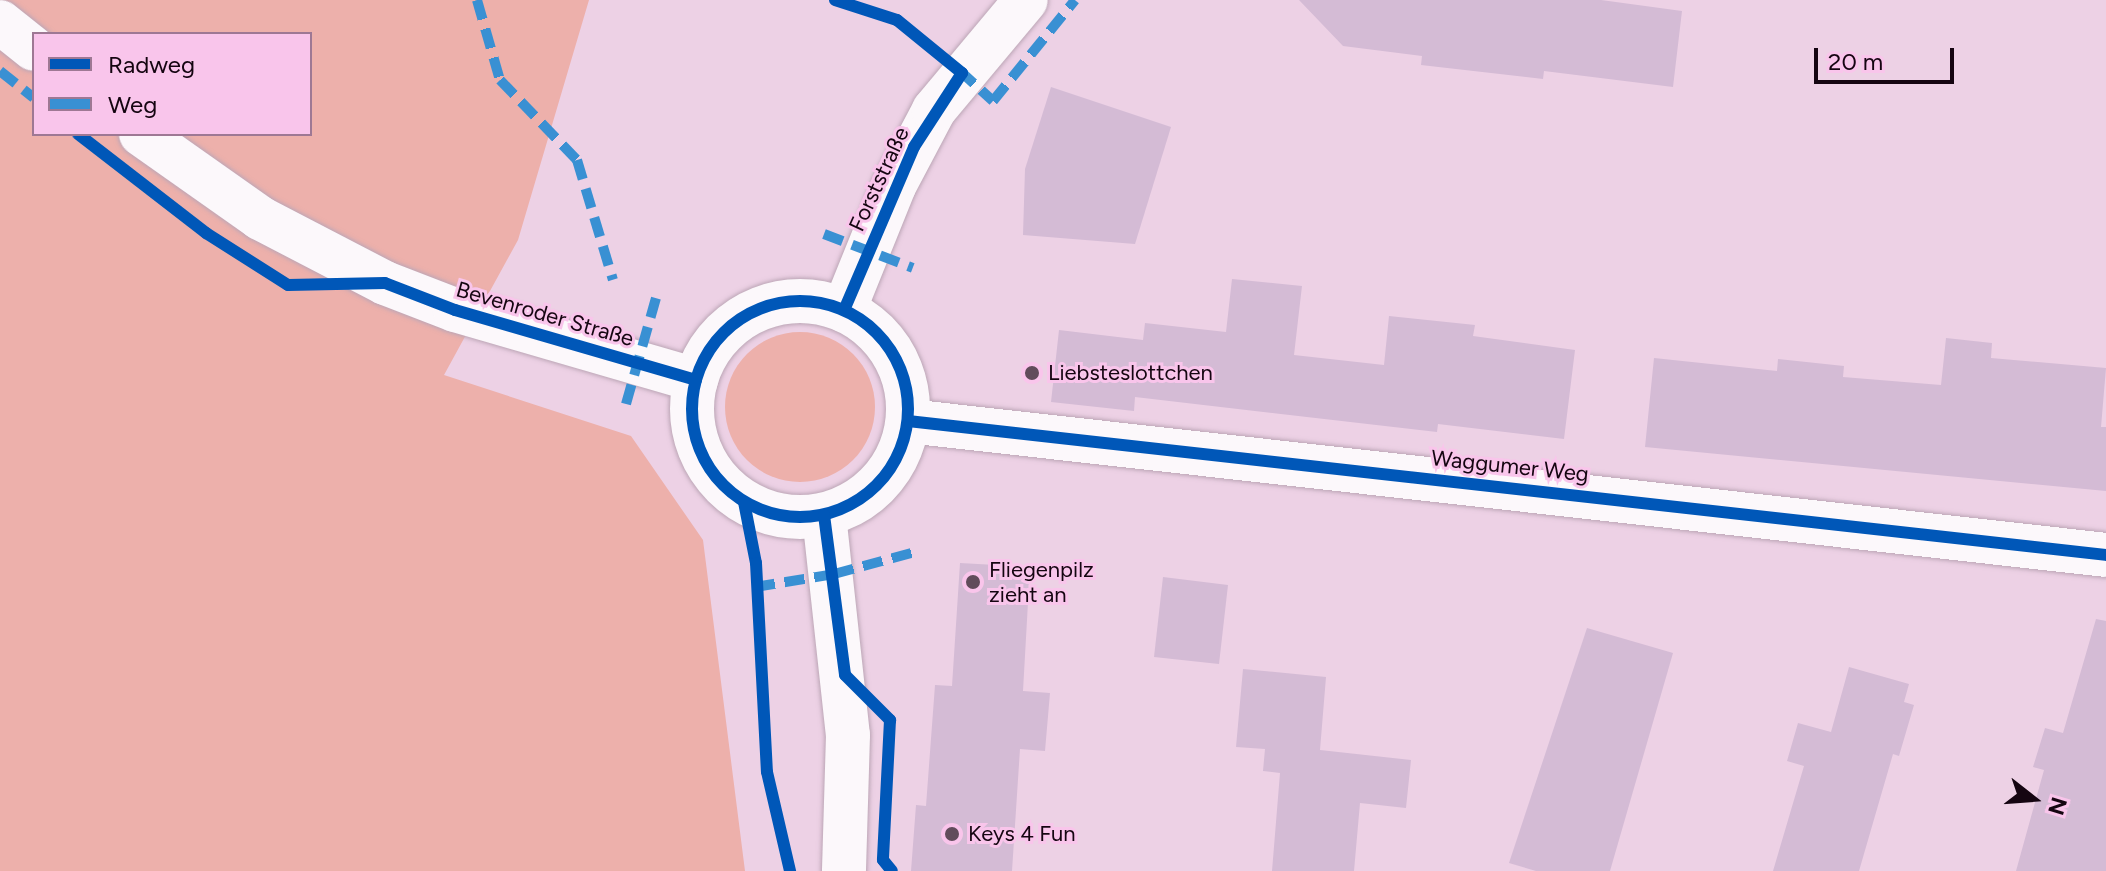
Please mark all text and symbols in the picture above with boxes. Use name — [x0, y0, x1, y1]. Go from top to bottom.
legend — [32, 32, 312, 136]
scale bar — [1818, 32, 1958, 82]
text: 20 m — [1828, 47, 1883, 76]
text: Radweg — [108, 50, 195, 79]
text: Weg — [108, 90, 157, 119]
street label: Forststraße — [843, 123, 915, 235]
street label: Bevenroder Straße — [453, 276, 637, 352]
place label: Liebsteslottchen — [1048, 360, 1213, 386]
marker: Liebsteslottchen — [1023, 364, 1041, 382]
street label: Waggumer Weg — [1430, 445, 1590, 487]
place label: Fliegenpilz zieht an — [989, 556, 1094, 608]
marker: Fliegenpilz zieht an — [964, 573, 982, 591]
north arrow — [1994, 759, 2074, 839]
text: N — [2042, 794, 2073, 818]
place label: Keys 4 Fun — [968, 821, 1076, 847]
marker: Keys 4 Fun — [943, 825, 961, 843]

